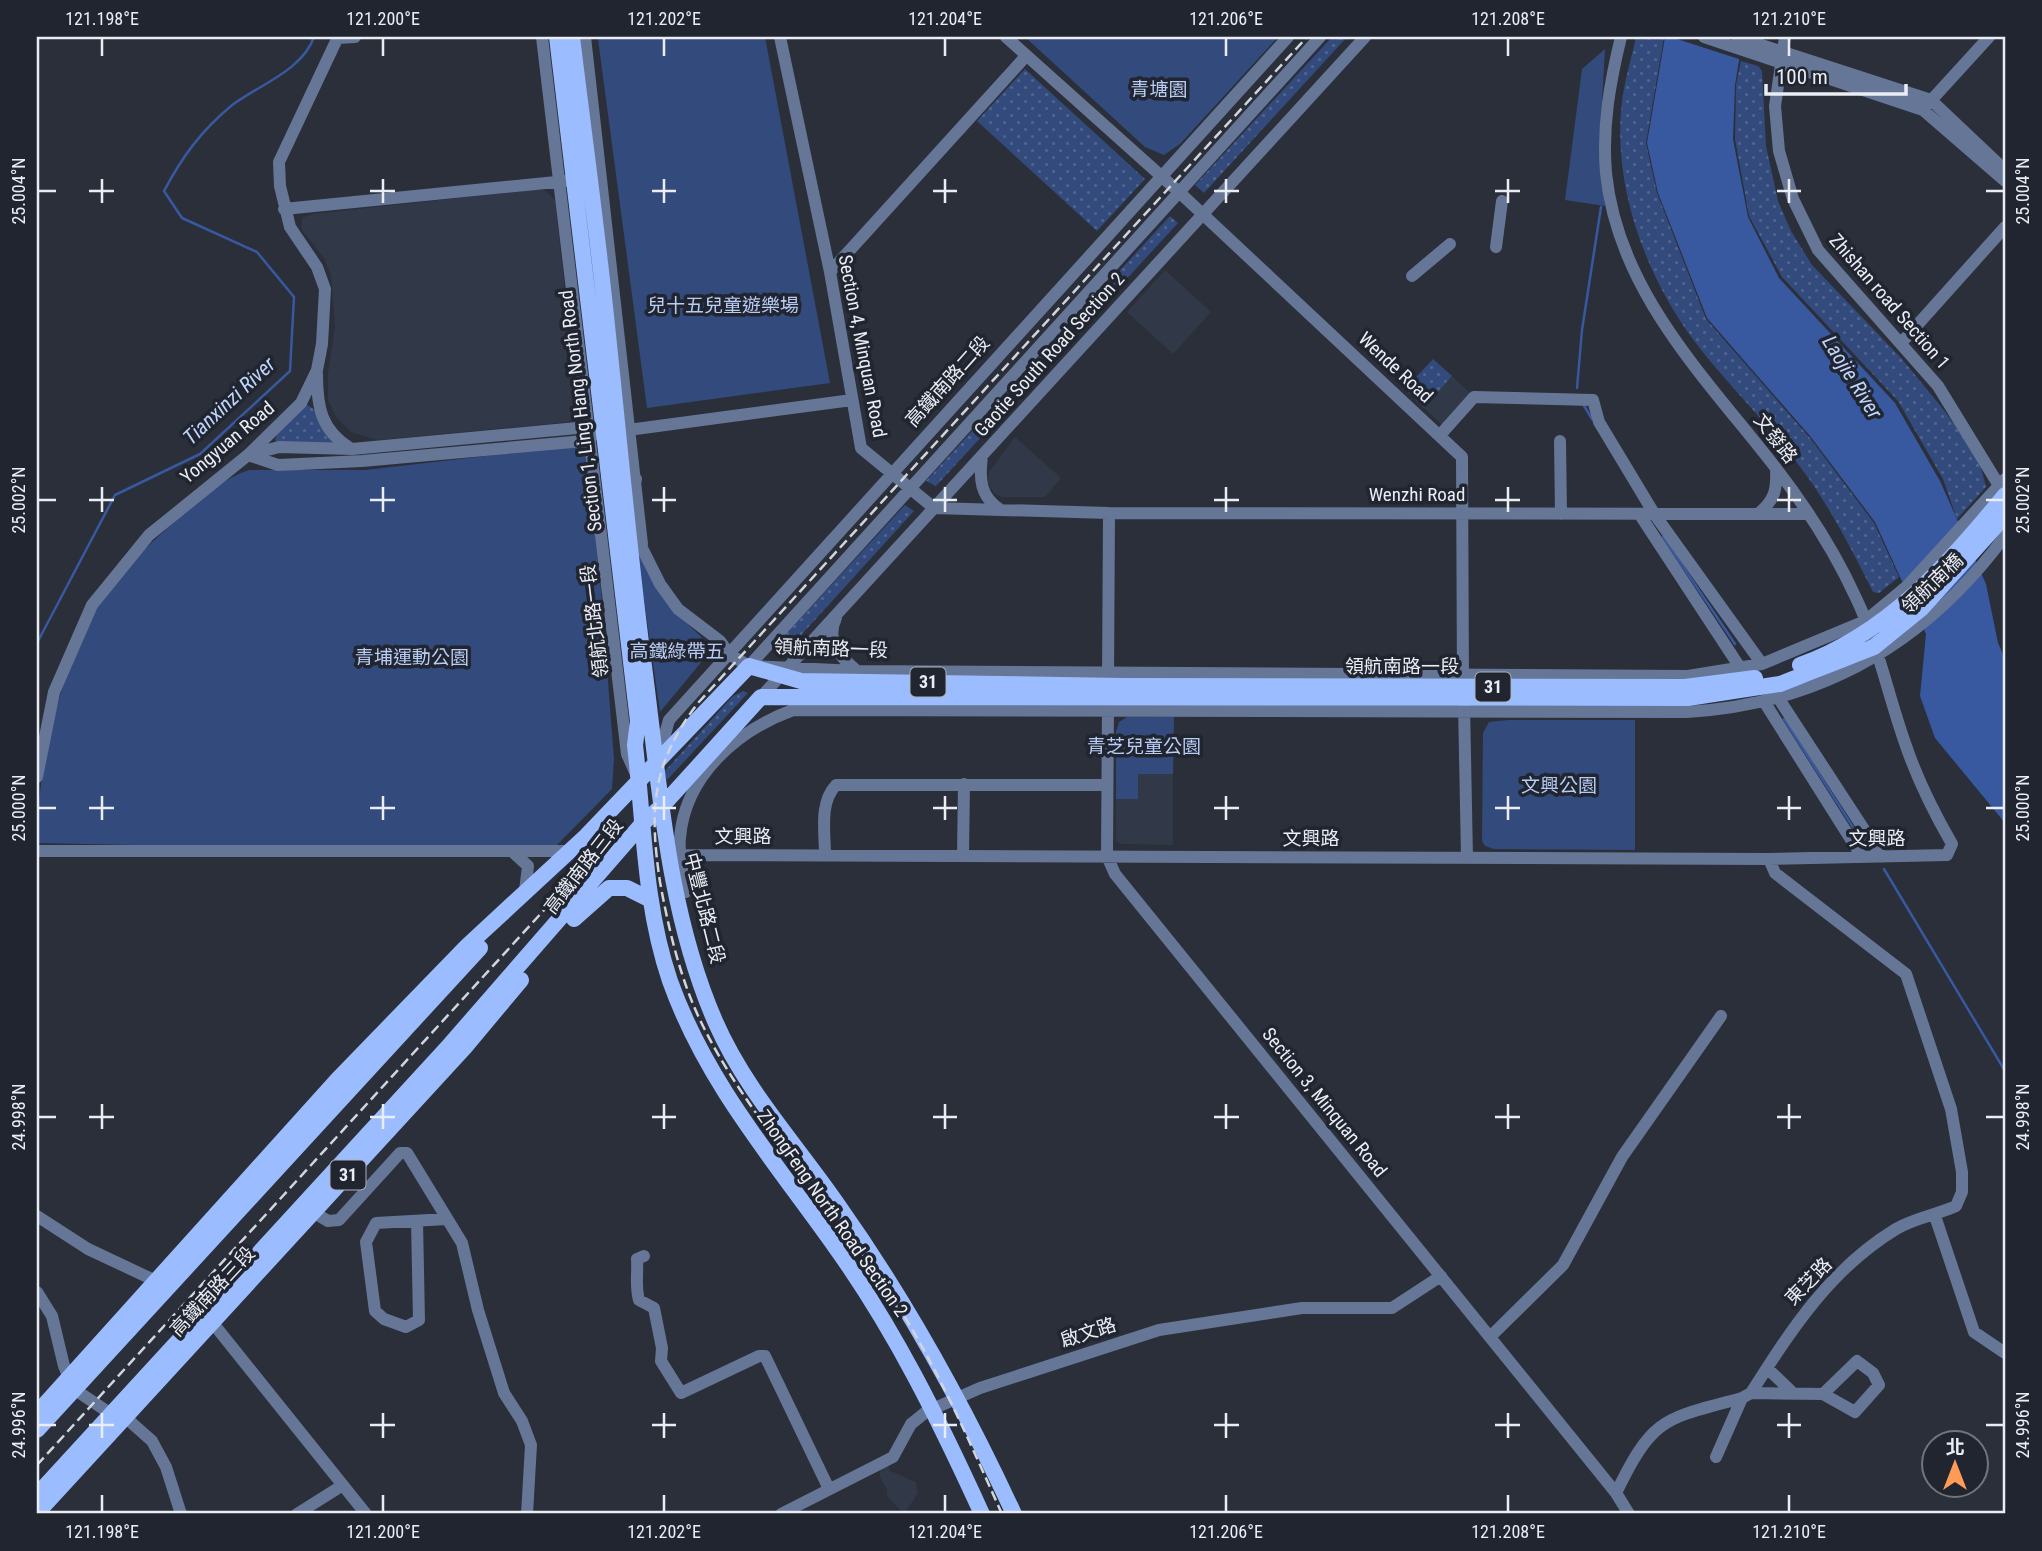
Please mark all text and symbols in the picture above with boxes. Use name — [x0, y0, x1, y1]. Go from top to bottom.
text: 121.198°E — [65, 8, 139, 29]
text: 121.200°E — [346, 8, 420, 29]
text: 121.202°E — [627, 8, 701, 29]
text: 121.204°E — [908, 8, 982, 29]
text: 121.206°E — [1189, 8, 1263, 29]
text: 121.208°E — [1471, 8, 1545, 29]
text: 121.210°E — [1752, 8, 1826, 29]
scale bar — [1766, 52, 1906, 96]
text: 100 m — [1776, 65, 1828, 89]
park label: 青塘園 — [1130, 78, 1188, 101]
text: 25.004°N — [8, 157, 29, 225]
text: 25.004°N — [2012, 157, 2033, 225]
street label: Zhishan road Section 1 — [1825, 229, 1955, 374]
street label: Section 4, Minquan Road — [834, 253, 891, 439]
street label: Gaotie South Road Section 2 — [969, 267, 1129, 441]
street label: Section 1, Ling Hang North Road — [554, 289, 607, 533]
park label: 兒十五兒童遊樂場 — [647, 294, 799, 317]
street label: Wende Road — [1354, 327, 1438, 408]
street label: 高鐵南路二段 — [901, 331, 994, 431]
water label: Laojie River — [1817, 331, 1887, 423]
water label: Tianxinzi River — [178, 352, 280, 450]
street label: Yongyuan Road — [176, 396, 279, 488]
street label: 文發路 — [1749, 409, 1802, 468]
text: 25.002°N — [8, 466, 29, 534]
text: 25.002°N — [2012, 466, 2033, 534]
street label: Wenzhi Road — [1369, 483, 1465, 506]
street label: 領航南橋 — [1897, 549, 1968, 618]
street label: 領航北路一段 — [576, 563, 613, 679]
street label: 領航南路一段 — [774, 635, 888, 662]
park label: 高鐵綠帶五 — [629, 640, 725, 663]
park label: 青埔運動公園 — [355, 646, 469, 669]
street label: 領航南路一段 — [1345, 655, 1459, 678]
road number: 31 — [911, 668, 946, 696]
road number: 31 — [1476, 672, 1510, 702]
park label: 青芝兒童公園 — [1087, 735, 1201, 758]
text: 25.000°N — [8, 774, 29, 842]
park label: 文興公園 — [1521, 774, 1597, 797]
text: 25.000°N — [2012, 774, 2033, 842]
street label: 高鐵南路三段 — [539, 814, 628, 918]
street label: 文興路 — [714, 825, 772, 848]
street label: 文興路 — [1282, 827, 1340, 850]
street label: 文興路 — [1848, 827, 1906, 850]
street label: 中豐北路二段 — [680, 850, 729, 966]
street label: Section 3, Minquan Road — [1257, 1023, 1392, 1182]
text: 24.998°N — [8, 1083, 29, 1151]
text: 24.998°N — [2012, 1083, 2033, 1151]
street label: ZhongFeng North Road Section 2 — [752, 1105, 913, 1321]
road number: 31 — [330, 1160, 366, 1190]
street label: 高鐵南路三段 — [165, 1242, 260, 1341]
street label: 東芝路 — [1780, 1253, 1836, 1310]
street label: 啟文路 — [1057, 1313, 1119, 1352]
text: 24.996°N — [8, 1391, 29, 1459]
text: 24.996°N — [2012, 1391, 2033, 1459]
north arrow — [1920, 1428, 1990, 1498]
text: 北 — [1945, 1436, 1965, 1459]
text: 121.198°E — [65, 1521, 139, 1542]
text: 121.200°E — [346, 1521, 420, 1542]
text: 121.202°E — [627, 1521, 701, 1542]
text: 121.204°E — [908, 1521, 982, 1542]
text: 121.206°E — [1189, 1521, 1263, 1542]
text: 121.208°E — [1471, 1521, 1545, 1542]
text: 121.210°E — [1752, 1521, 1826, 1542]

